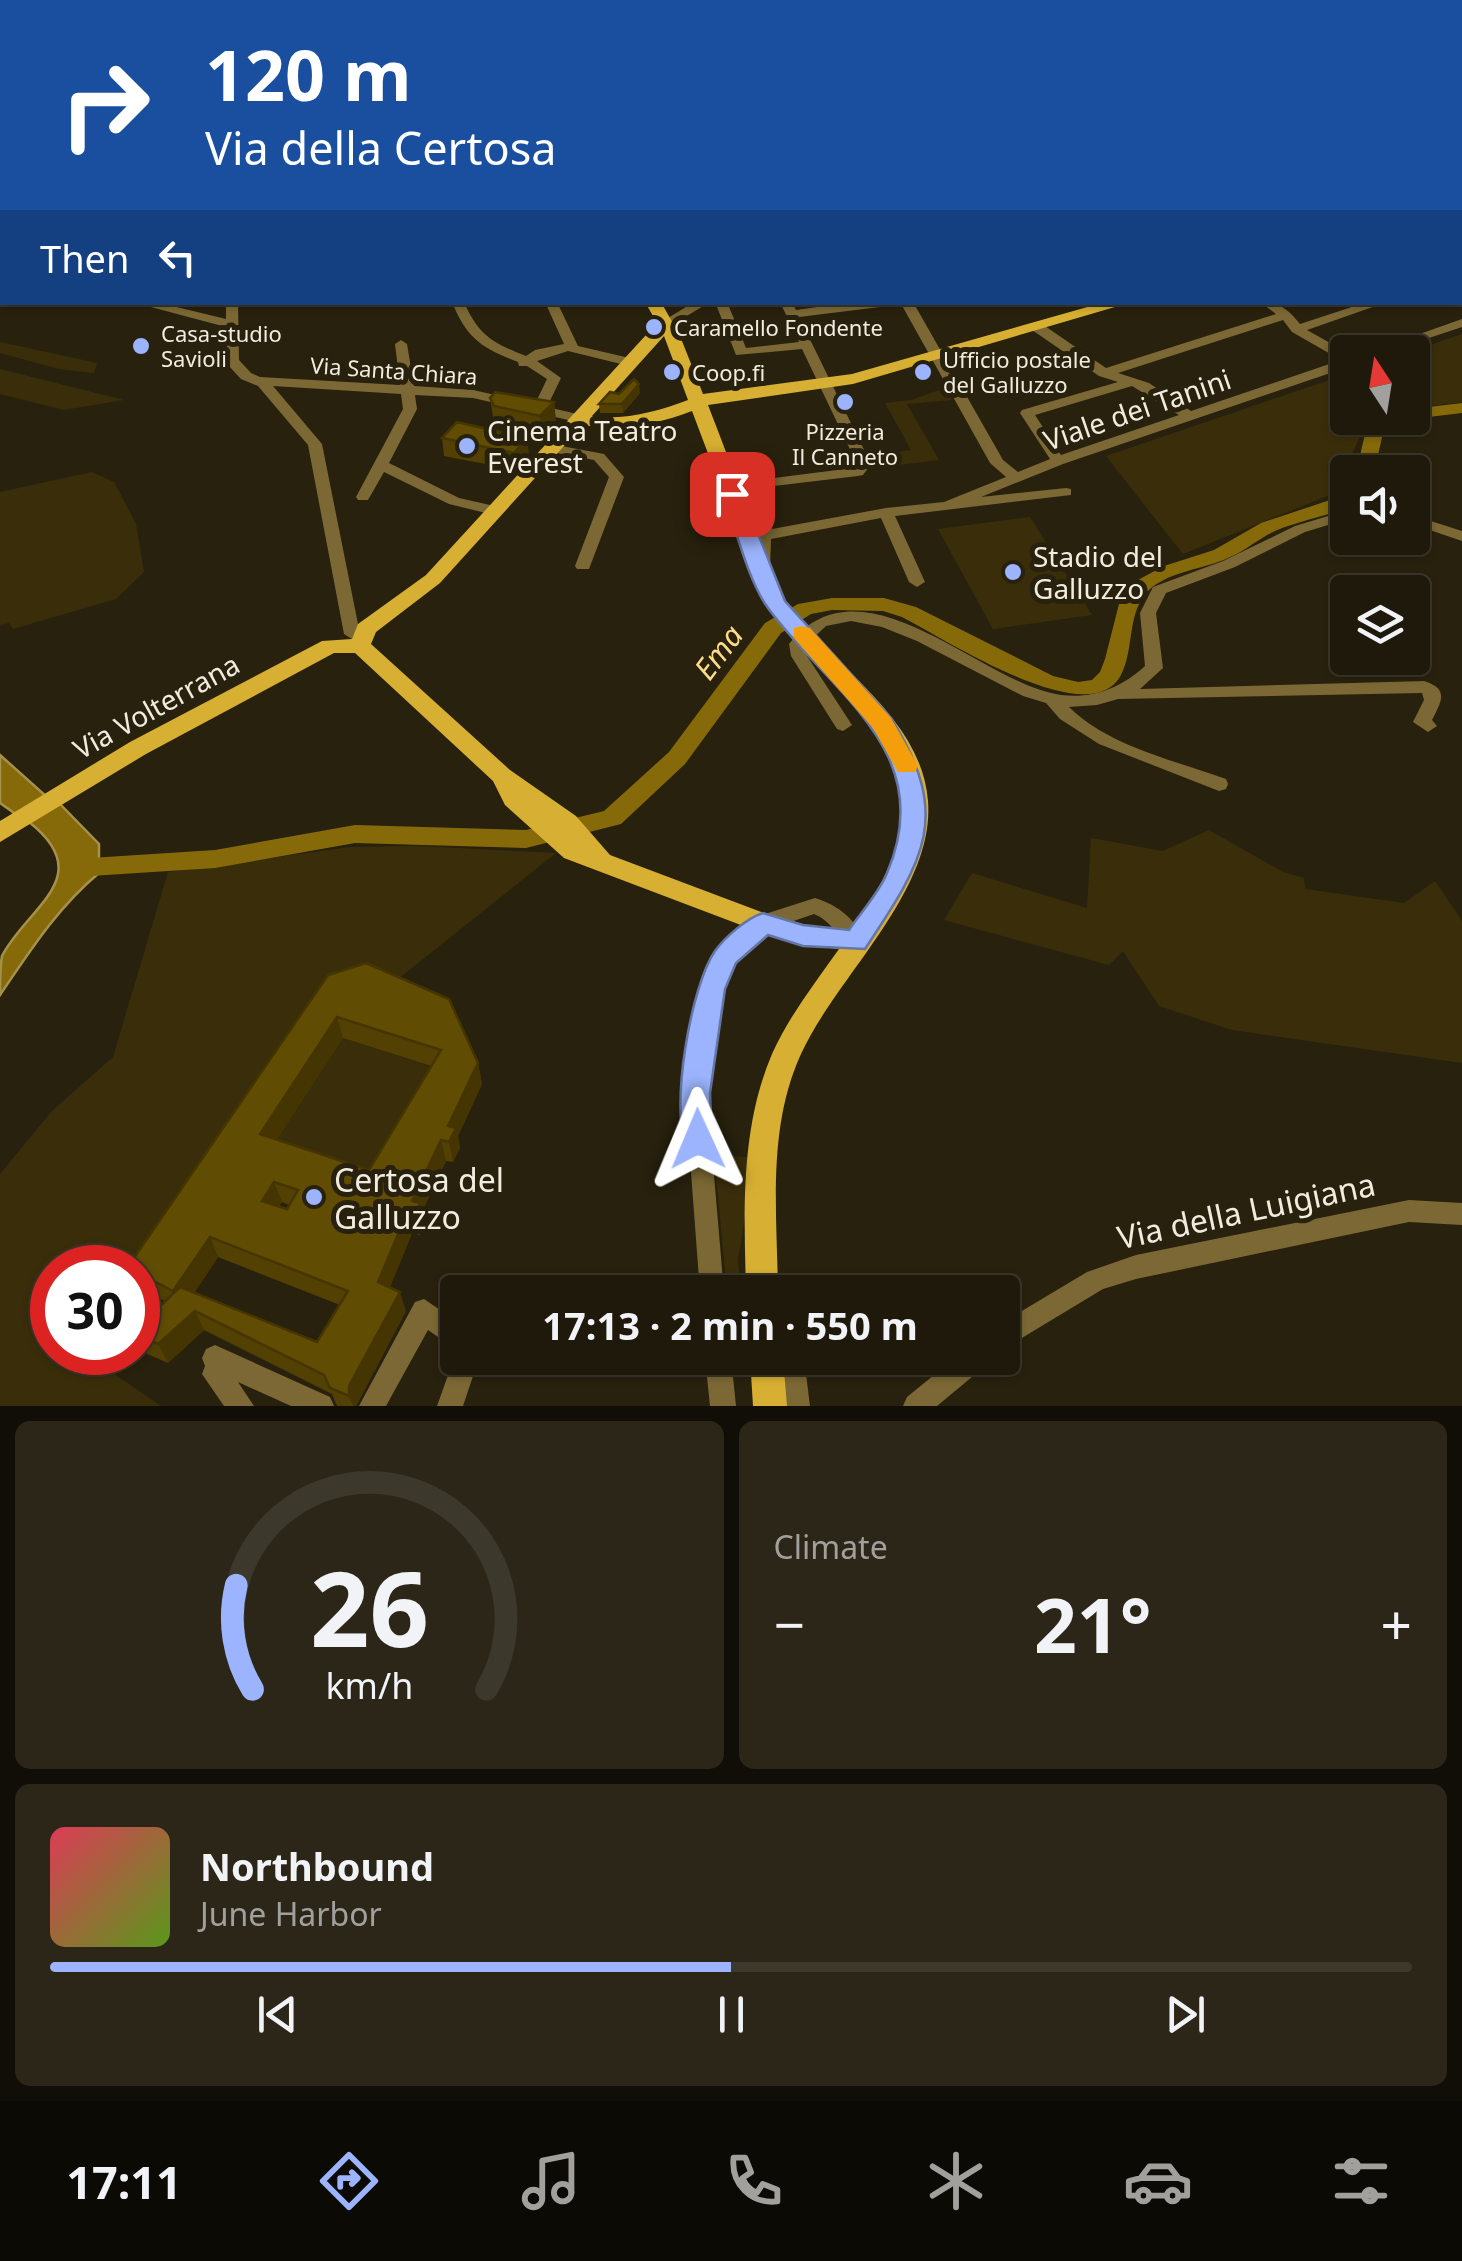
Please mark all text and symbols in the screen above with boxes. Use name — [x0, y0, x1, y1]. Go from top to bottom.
text: 120 m — [205, 26, 412, 122]
icon: right — [40, 40, 170, 170]
text: Via della Certosa — [205, 117, 556, 178]
icon: left — [150, 230, 205, 285]
text: Then — [40, 232, 130, 284]
place label: Caramello Fondente — [674, 312, 883, 342]
marker: Caramello Fondente — [643, 316, 665, 338]
place label: Casa-studio Savioli — [161, 318, 282, 373]
marker: Casa-studio Savioli — [130, 335, 152, 357]
north arrow — [1330, 335, 1430, 435]
map controls — [1330, 335, 1430, 675]
place label: Ufficio postale del Galluzzo — [943, 344, 1091, 399]
street label: Via Santa Chiara — [309, 349, 479, 391]
place label: Coop.fi — [692, 357, 765, 387]
street label: Viale dei Tanini — [1038, 359, 1236, 459]
marker: Coop.fi — [661, 361, 683, 383]
marker: Ufficio postale del Galluzzo — [912, 361, 934, 383]
marker: Pizzeria Il Canneto — [834, 391, 856, 413]
place label: Cinema Teatro Everest — [487, 411, 677, 481]
place label: Pizzeria Il Canneto — [792, 416, 898, 471]
marker: Cinema Teatro Everest — [456, 435, 478, 457]
pin — [690, 452, 775, 537]
button: sound — [1330, 455, 1430, 555]
icon: arrive — [705, 467, 760, 522]
place label: Stadio del Galluzzo — [1033, 537, 1163, 607]
marker: Stadio del Galluzzo — [1002, 561, 1024, 583]
button: layers — [1330, 575, 1430, 675]
water label: Ema — [684, 616, 752, 688]
street label: Via Volterrana — [66, 645, 246, 767]
position arrow — [646, 1087, 750, 1191]
place label: Certosa del Galluzzo — [334, 1158, 504, 1238]
street label: Via della Luigiana — [1113, 1162, 1379, 1258]
marker: Certosa del Galluzzo — [303, 1186, 325, 1208]
speed limit sign: 30 — [30, 1245, 160, 1375]
text: 17:13 · 2 min · 550 m — [542, 1299, 918, 1351]
text: Climate — [774, 1525, 888, 1568]
text: 26 — [310, 1536, 429, 1677]
text: 21° — [1034, 1573, 1152, 1675]
text: − — [774, 1586, 805, 1661]
text: + — [1381, 1586, 1412, 1661]
text: km/h — [325, 1661, 413, 1709]
text: Northbound — [200, 1840, 434, 1892]
text: June Harbor — [200, 1892, 382, 1935]
icon: previous — [250, 1987, 305, 2042]
icon: pause — [704, 1987, 759, 2042]
icon: next — [1158, 1987, 1213, 2042]
icon: directions — [314, 2146, 384, 2216]
icon: music — [516, 2146, 586, 2216]
icon: phone — [719, 2146, 789, 2216]
icon: climate — [921, 2146, 991, 2216]
icon: car — [1123, 2146, 1193, 2216]
icon: filters — [1326, 2146, 1396, 2216]
text: 17:11 — [66, 2151, 182, 2212]

